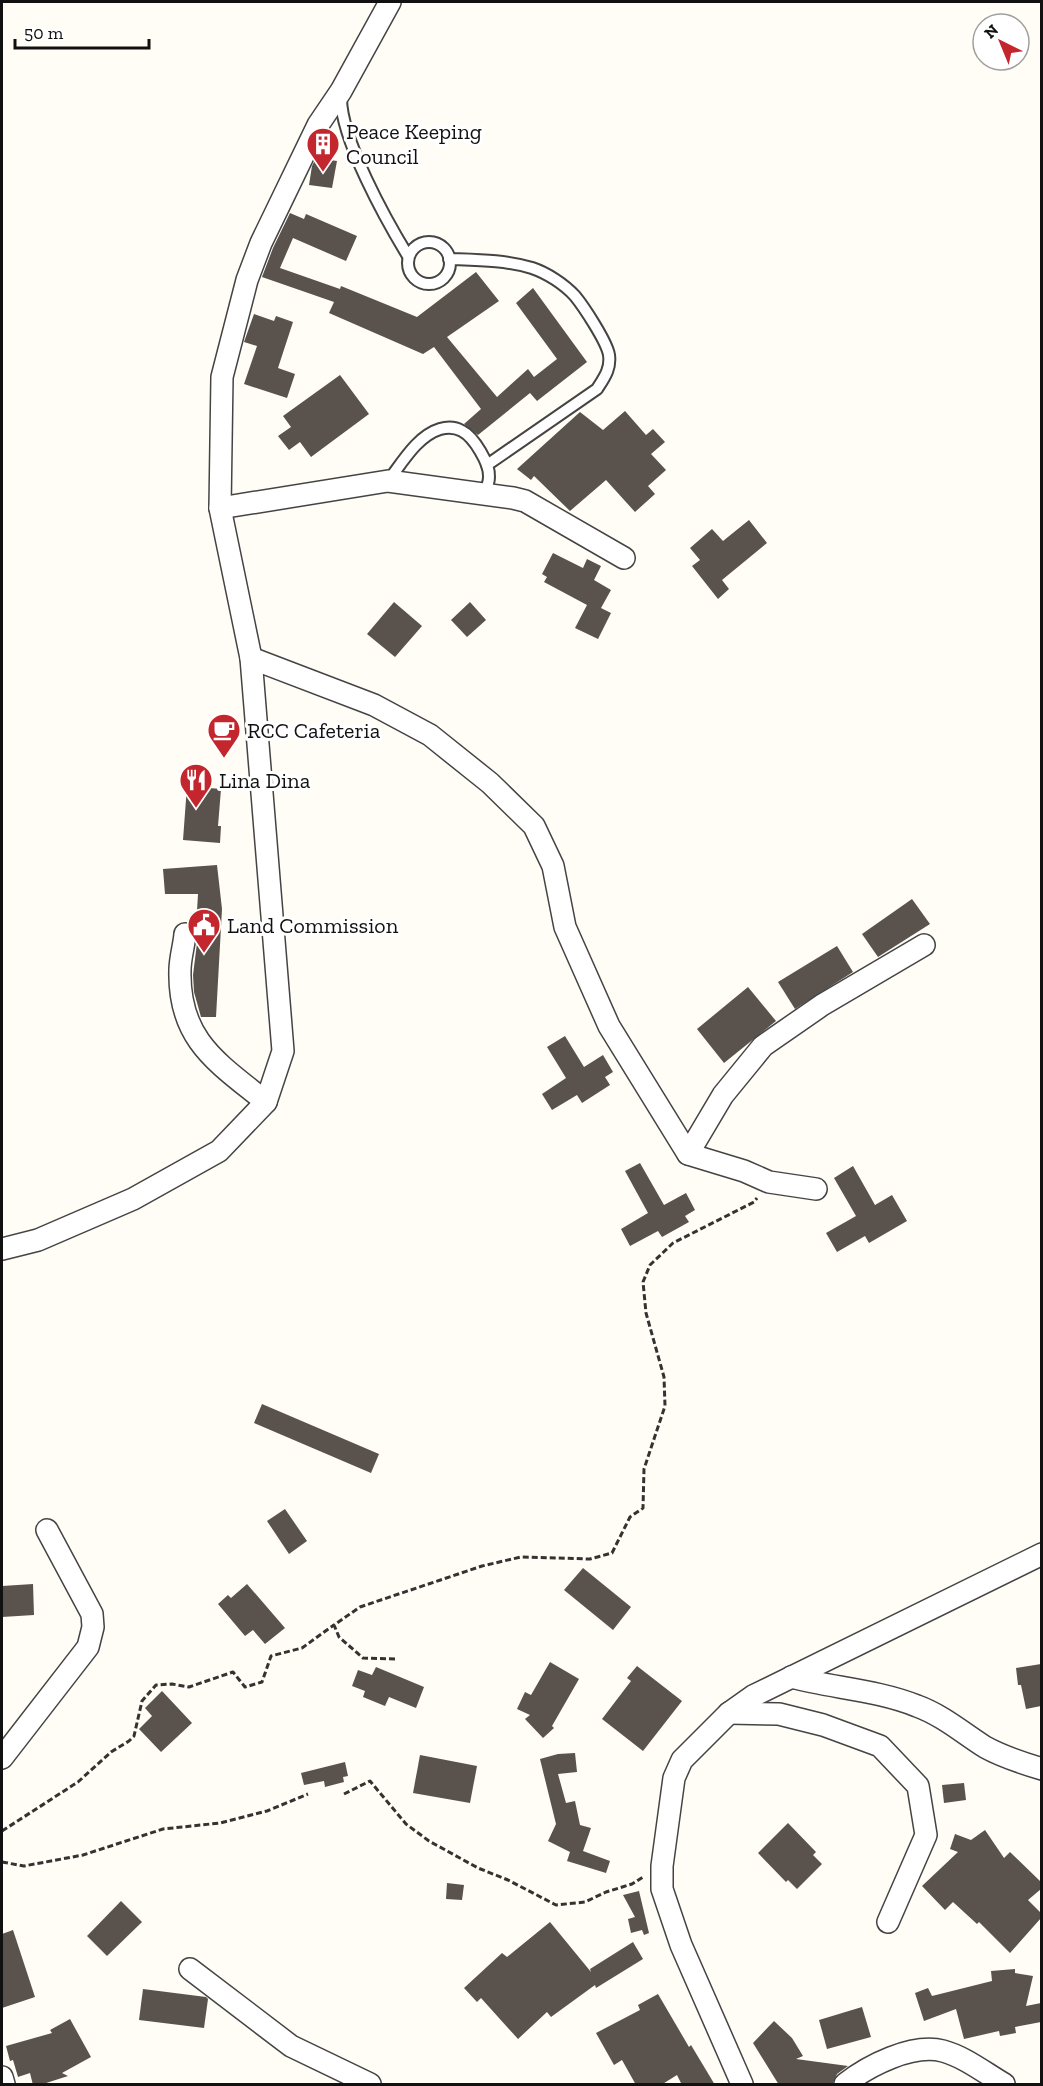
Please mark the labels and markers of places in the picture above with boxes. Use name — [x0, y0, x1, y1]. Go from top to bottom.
place label: Peace Keeping Council — [346, 118, 482, 170]
building icon: Peace Keeping Council — [305, 126, 341, 173]
cafe icon: RCC Cafeteria — [206, 712, 242, 759]
place label: RCC Cafeteria — [247, 717, 381, 744]
restaurant icon: Lina Dina — [178, 762, 214, 809]
place label: Lina Dina — [219, 767, 311, 794]
public building icon: Land Commission — [186, 907, 222, 954]
place label: Land Commission — [227, 912, 399, 939]

